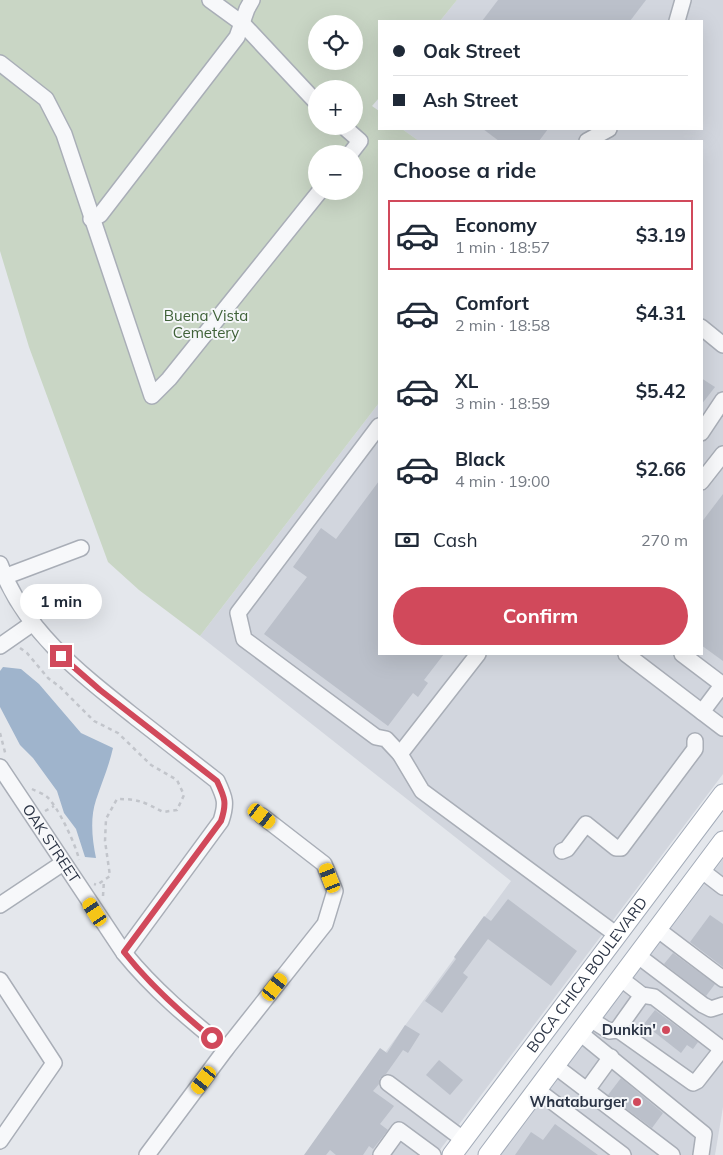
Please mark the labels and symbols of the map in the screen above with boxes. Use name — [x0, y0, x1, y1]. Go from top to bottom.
park label: Buena Vista Cemetery — [164, 306, 248, 342]
callout: 1 min — [20, 584, 102, 618]
route end — [50, 645, 72, 667]
street label: OAK STREET — [18, 800, 85, 886]
car — [245, 801, 278, 831]
car — [317, 861, 342, 895]
street label: BOCA CHICA BOULEVARD — [522, 893, 651, 1056]
car — [80, 895, 109, 929]
car — [259, 971, 290, 1003]
place label: Dunkin' — [602, 1020, 656, 1039]
marker: Dunkin' — [660, 1024, 672, 1036]
route start — [201, 1027, 223, 1049]
car — [188, 1064, 219, 1096]
place label: Whataburger — [529, 1092, 627, 1111]
marker: Whataburger — [631, 1096, 643, 1108]

